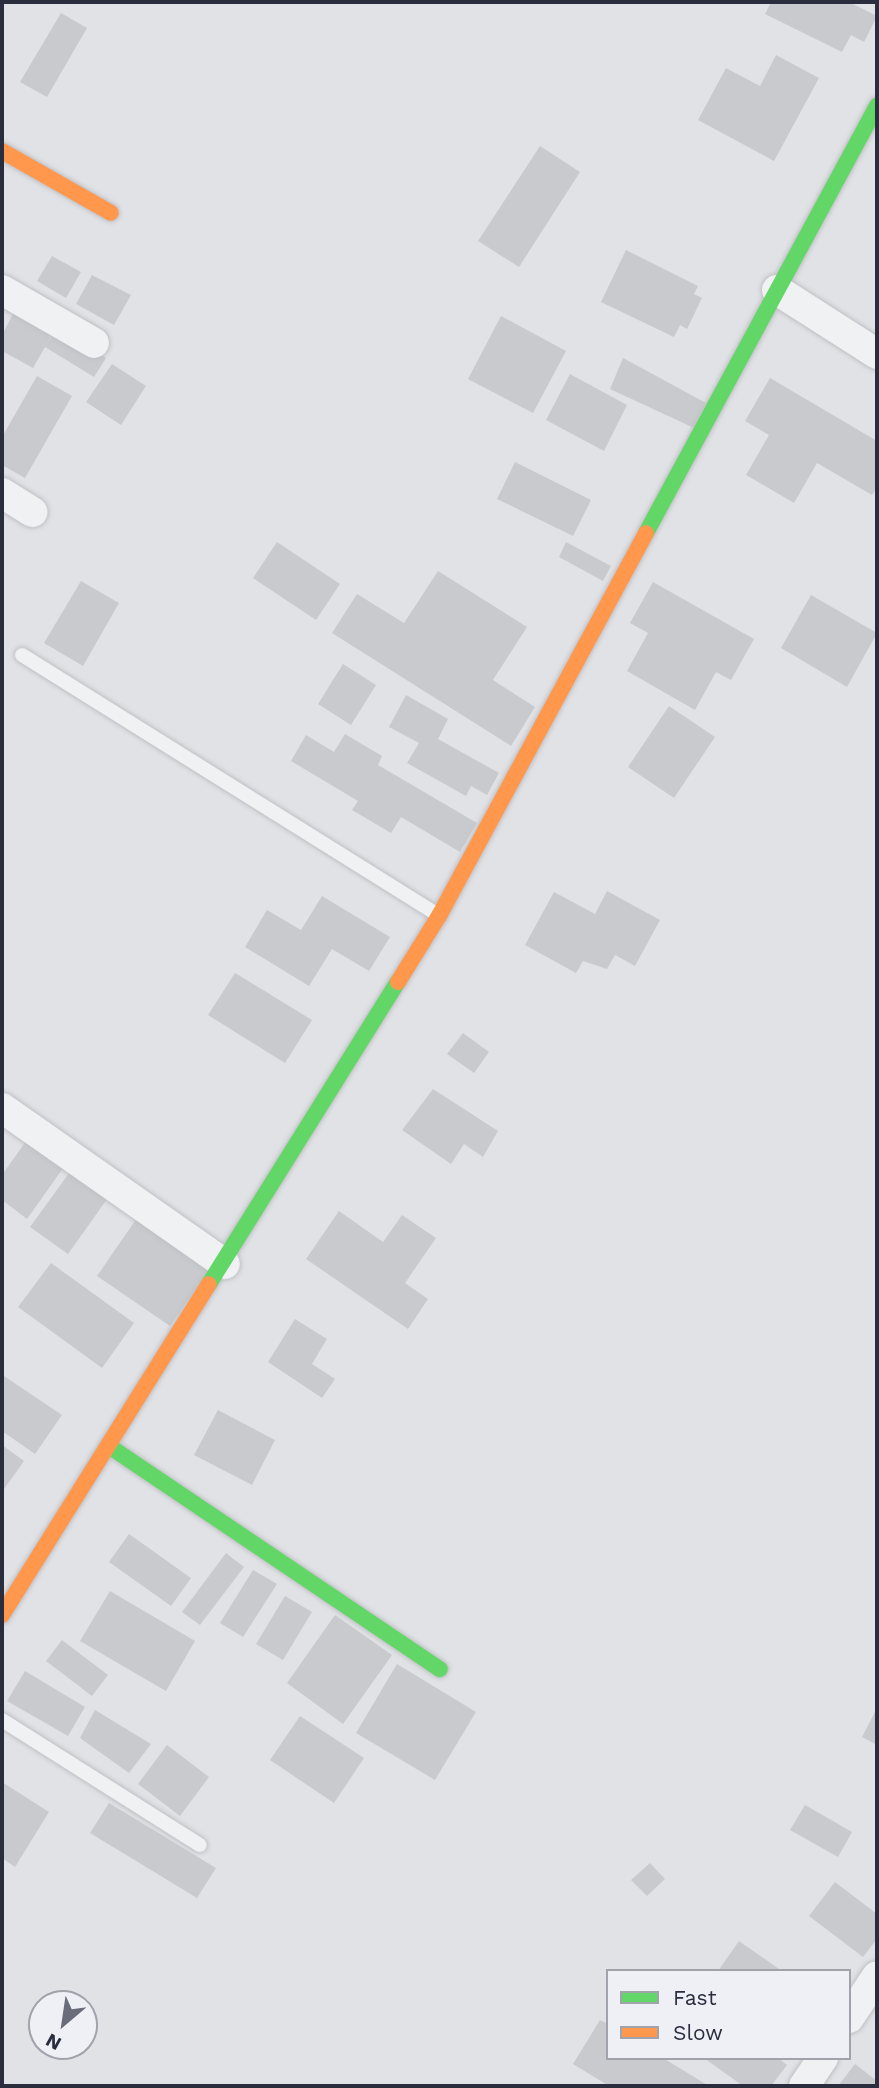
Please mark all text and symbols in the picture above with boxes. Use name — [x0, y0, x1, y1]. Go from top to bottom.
legend — [606, 1969, 851, 2060]
text: Fast — [673, 1985, 717, 2010]
north arrow — [28, 1990, 98, 2060]
text: Slow — [673, 2020, 723, 2045]
text: N — [42, 2029, 65, 2056]

